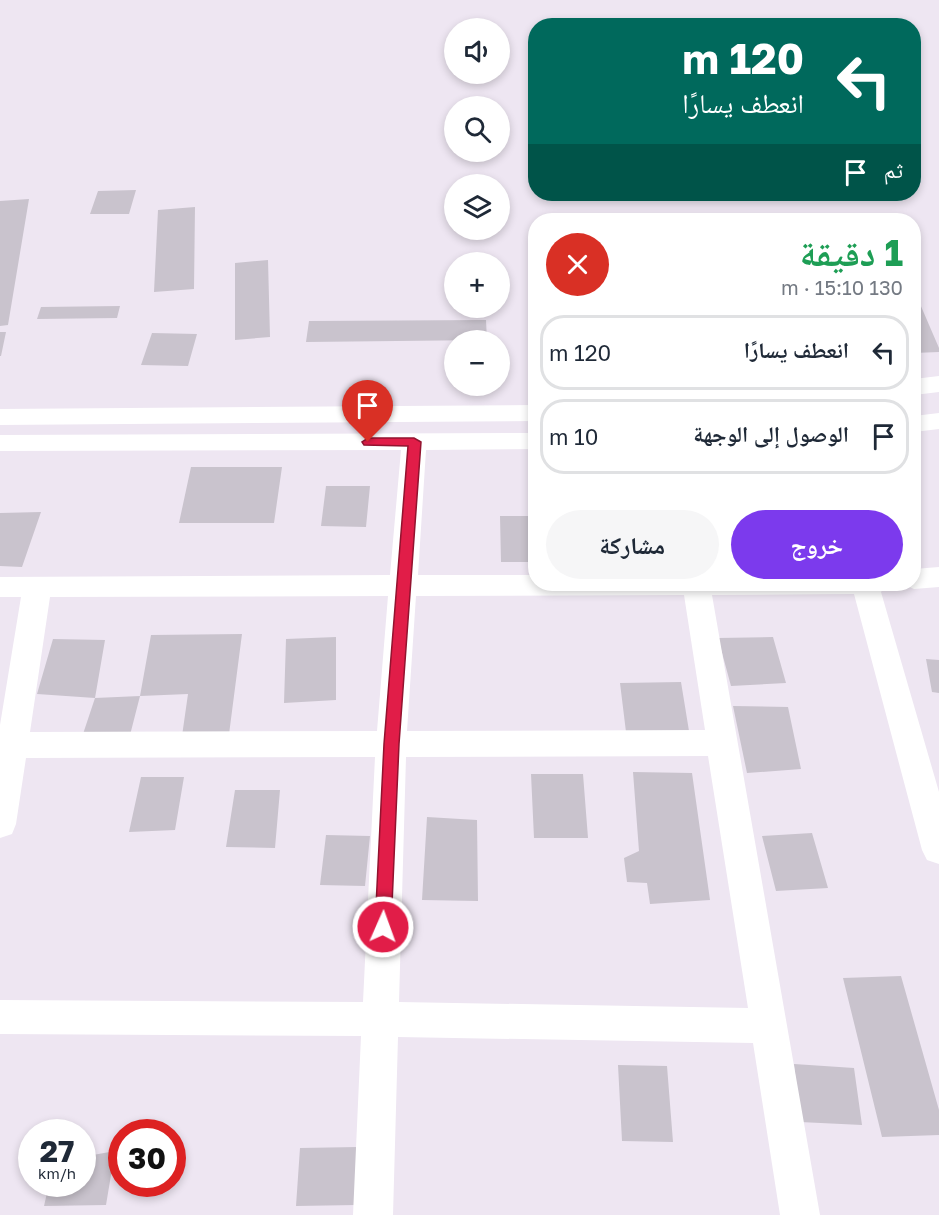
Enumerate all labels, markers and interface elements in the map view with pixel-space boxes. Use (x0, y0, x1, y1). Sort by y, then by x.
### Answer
map controls (444, 18, 510, 396)
button: sound (444, 18, 510, 84)
text: 120 m (682, 33, 804, 83)
icon: left (825, 42, 903, 120)
text: انعطف يسارًا (682, 87, 804, 119)
button: search (444, 96, 510, 162)
icon: arrive (839, 156, 872, 189)
text: ثم (884, 156, 903, 183)
button: layers (444, 174, 510, 240)
text: 1 دقيقة (800, 231, 903, 274)
button: close (546, 233, 609, 296)
button: + (444, 252, 510, 318)
text: 130 m · 15:10 (781, 275, 903, 299)
button: − (444, 330, 510, 396)
text: انعطف يسارًا (744, 336, 849, 363)
icon: left (867, 336, 900, 369)
text: 120 m (549, 339, 611, 366)
pin (342, 380, 393, 442)
icon: arrive (351, 389, 384, 422)
text: الوصول إلى الوجهة (693, 420, 849, 447)
icon: arrive (867, 420, 900, 453)
text: 10 m (549, 423, 598, 450)
button: مشاركة (546, 510, 719, 579)
button: خروج (731, 510, 903, 579)
position arrow (351, 895, 415, 959)
speed limit sign: 30 (108, 1119, 186, 1197)
text: 27 (40, 1133, 74, 1169)
text: km/h (38, 1164, 76, 1182)

